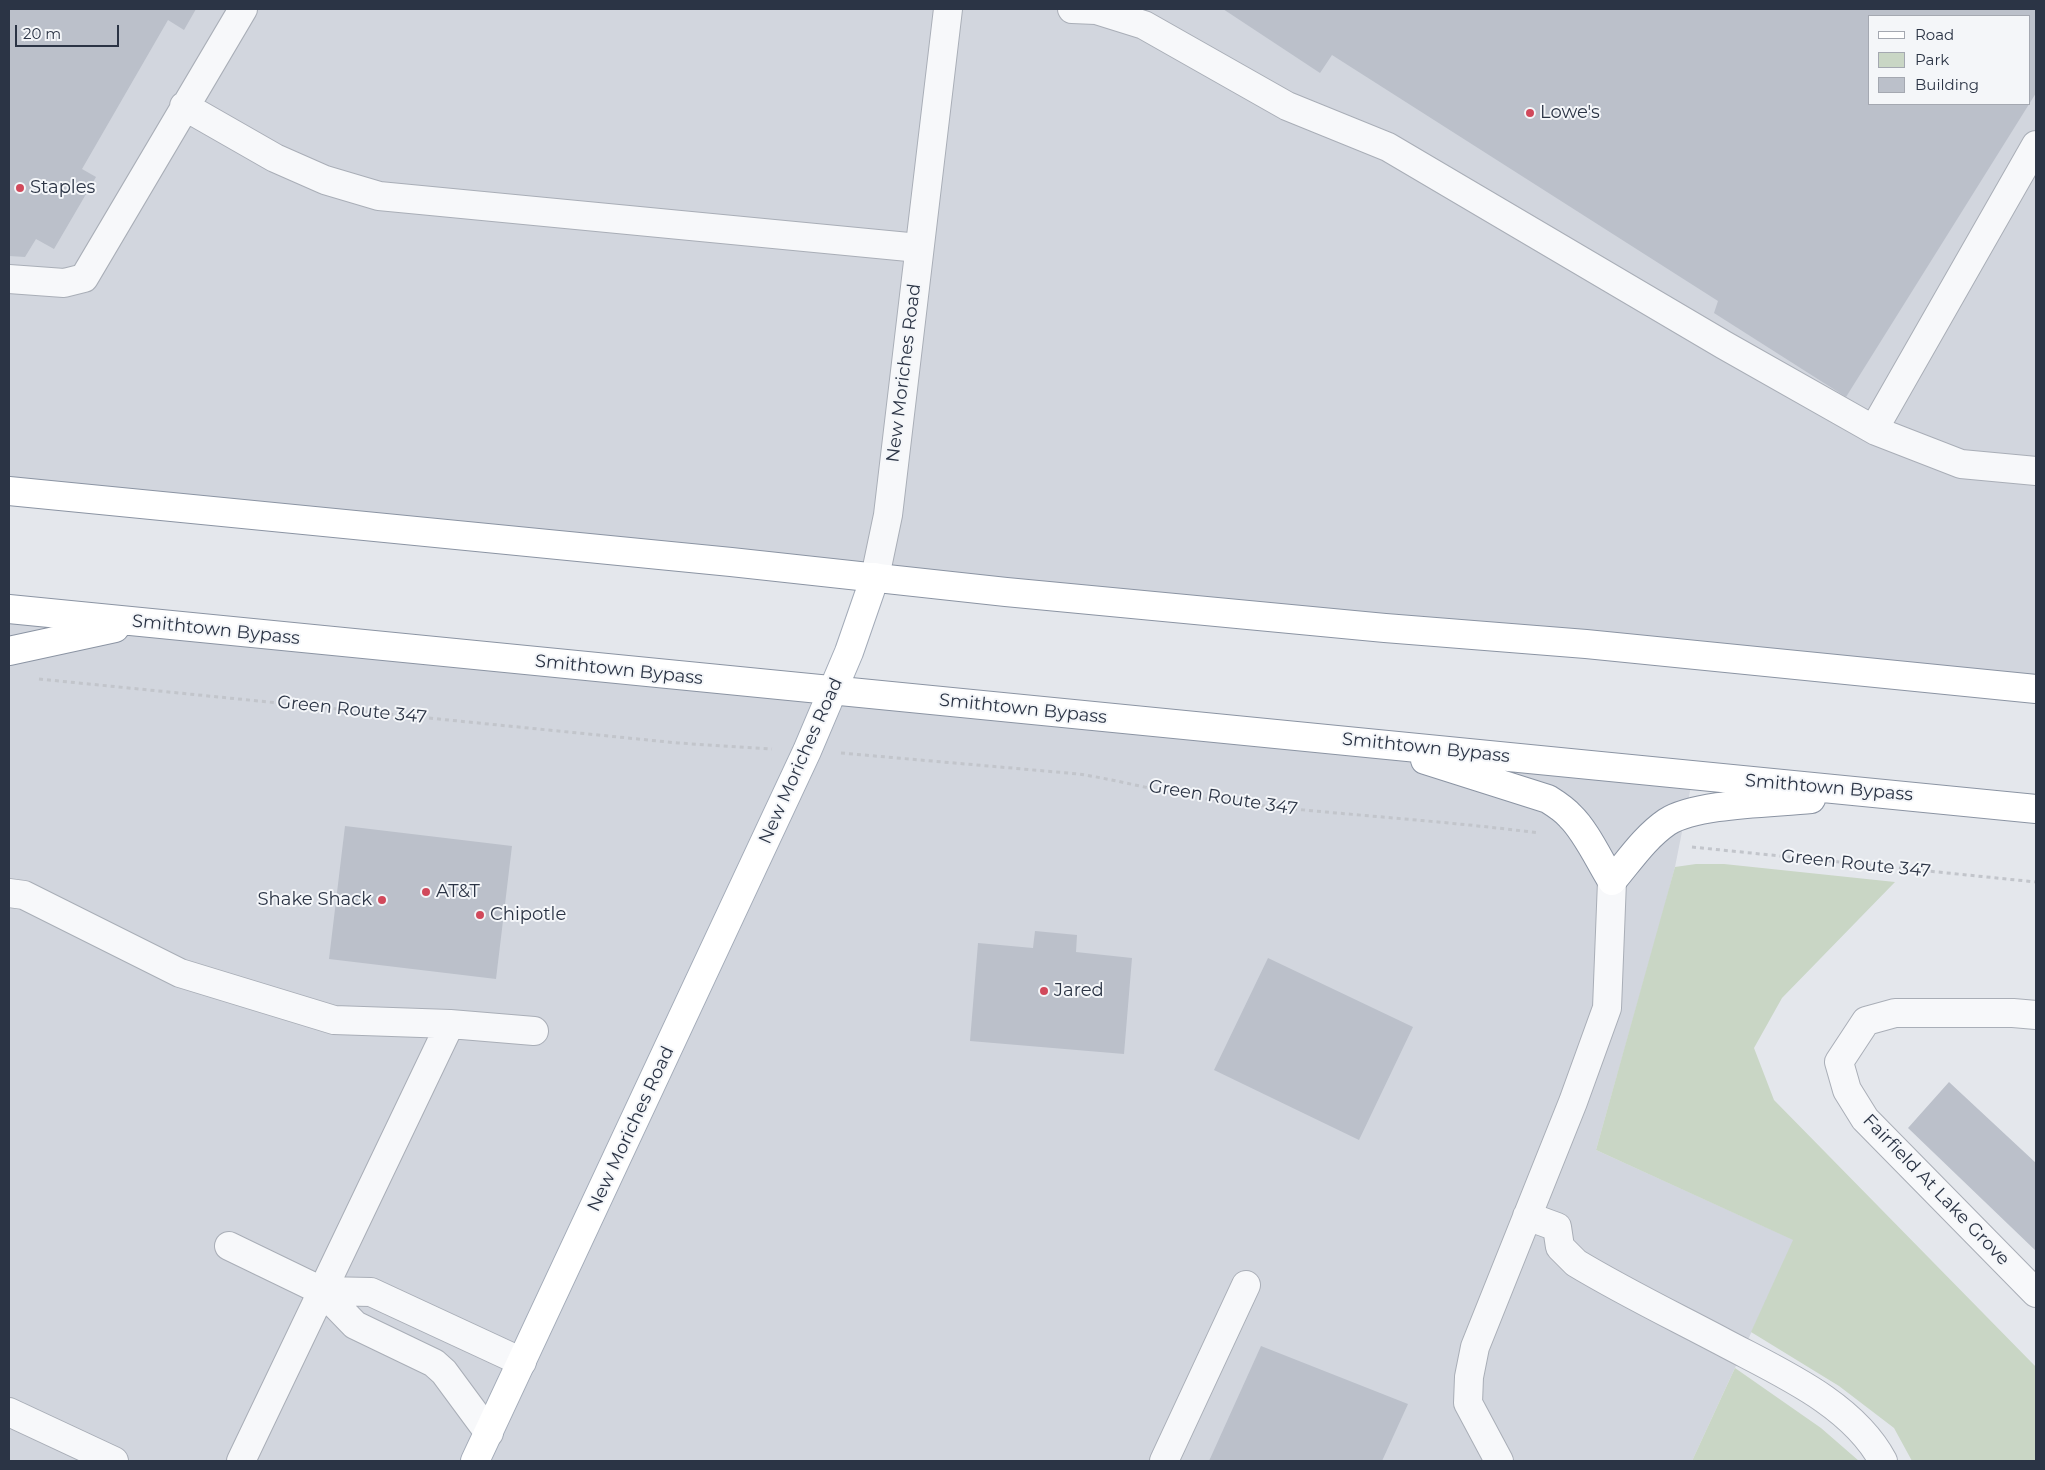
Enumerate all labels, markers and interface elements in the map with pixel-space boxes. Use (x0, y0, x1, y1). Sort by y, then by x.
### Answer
scale bar (18, 15, 121, 47)
legend (1868, 15, 2030, 105)
text: 20 m (23, 24, 61, 43)
text: Road (1915, 25, 1954, 44)
text: Park (1915, 50, 1949, 69)
text: Building (1915, 75, 1979, 94)
place label: Lowe's (1540, 102, 1600, 124)
marker: Lowe's (1524, 107, 1536, 119)
place label: Staples (30, 177, 95, 199)
marker: Staples (14, 182, 26, 194)
street label: New Moriches Road (882, 282, 926, 464)
street label: Smithtown Bypass (131, 610, 301, 650)
street label: Smithtown Bypass (534, 650, 704, 690)
street label: New Moriches Road (755, 674, 847, 848)
street label: Smithtown Bypass (938, 689, 1108, 729)
street label: Green Route 347 (276, 691, 428, 729)
street label: Smithtown Bypass (1341, 728, 1511, 768)
street label: Smithtown Bypass (1744, 770, 1914, 806)
street label: Green Route 347 (1147, 776, 1299, 820)
street label: Green Route 347 (1780, 845, 1932, 883)
place label: AT&T (436, 881, 480, 903)
marker: AT&T (420, 886, 432, 898)
place label: Shake Shack (258, 889, 372, 911)
marker: Shake Shack (376, 894, 388, 906)
place label: Chipotle (490, 904, 566, 926)
marker: Chipotle (474, 909, 486, 921)
place label: Jared (1054, 980, 1104, 1002)
marker: Jared (1038, 985, 1050, 997)
street label: New Moriches Road (583, 1043, 679, 1215)
street label: Fairfield At Lake Grove (1858, 1110, 2014, 1270)

